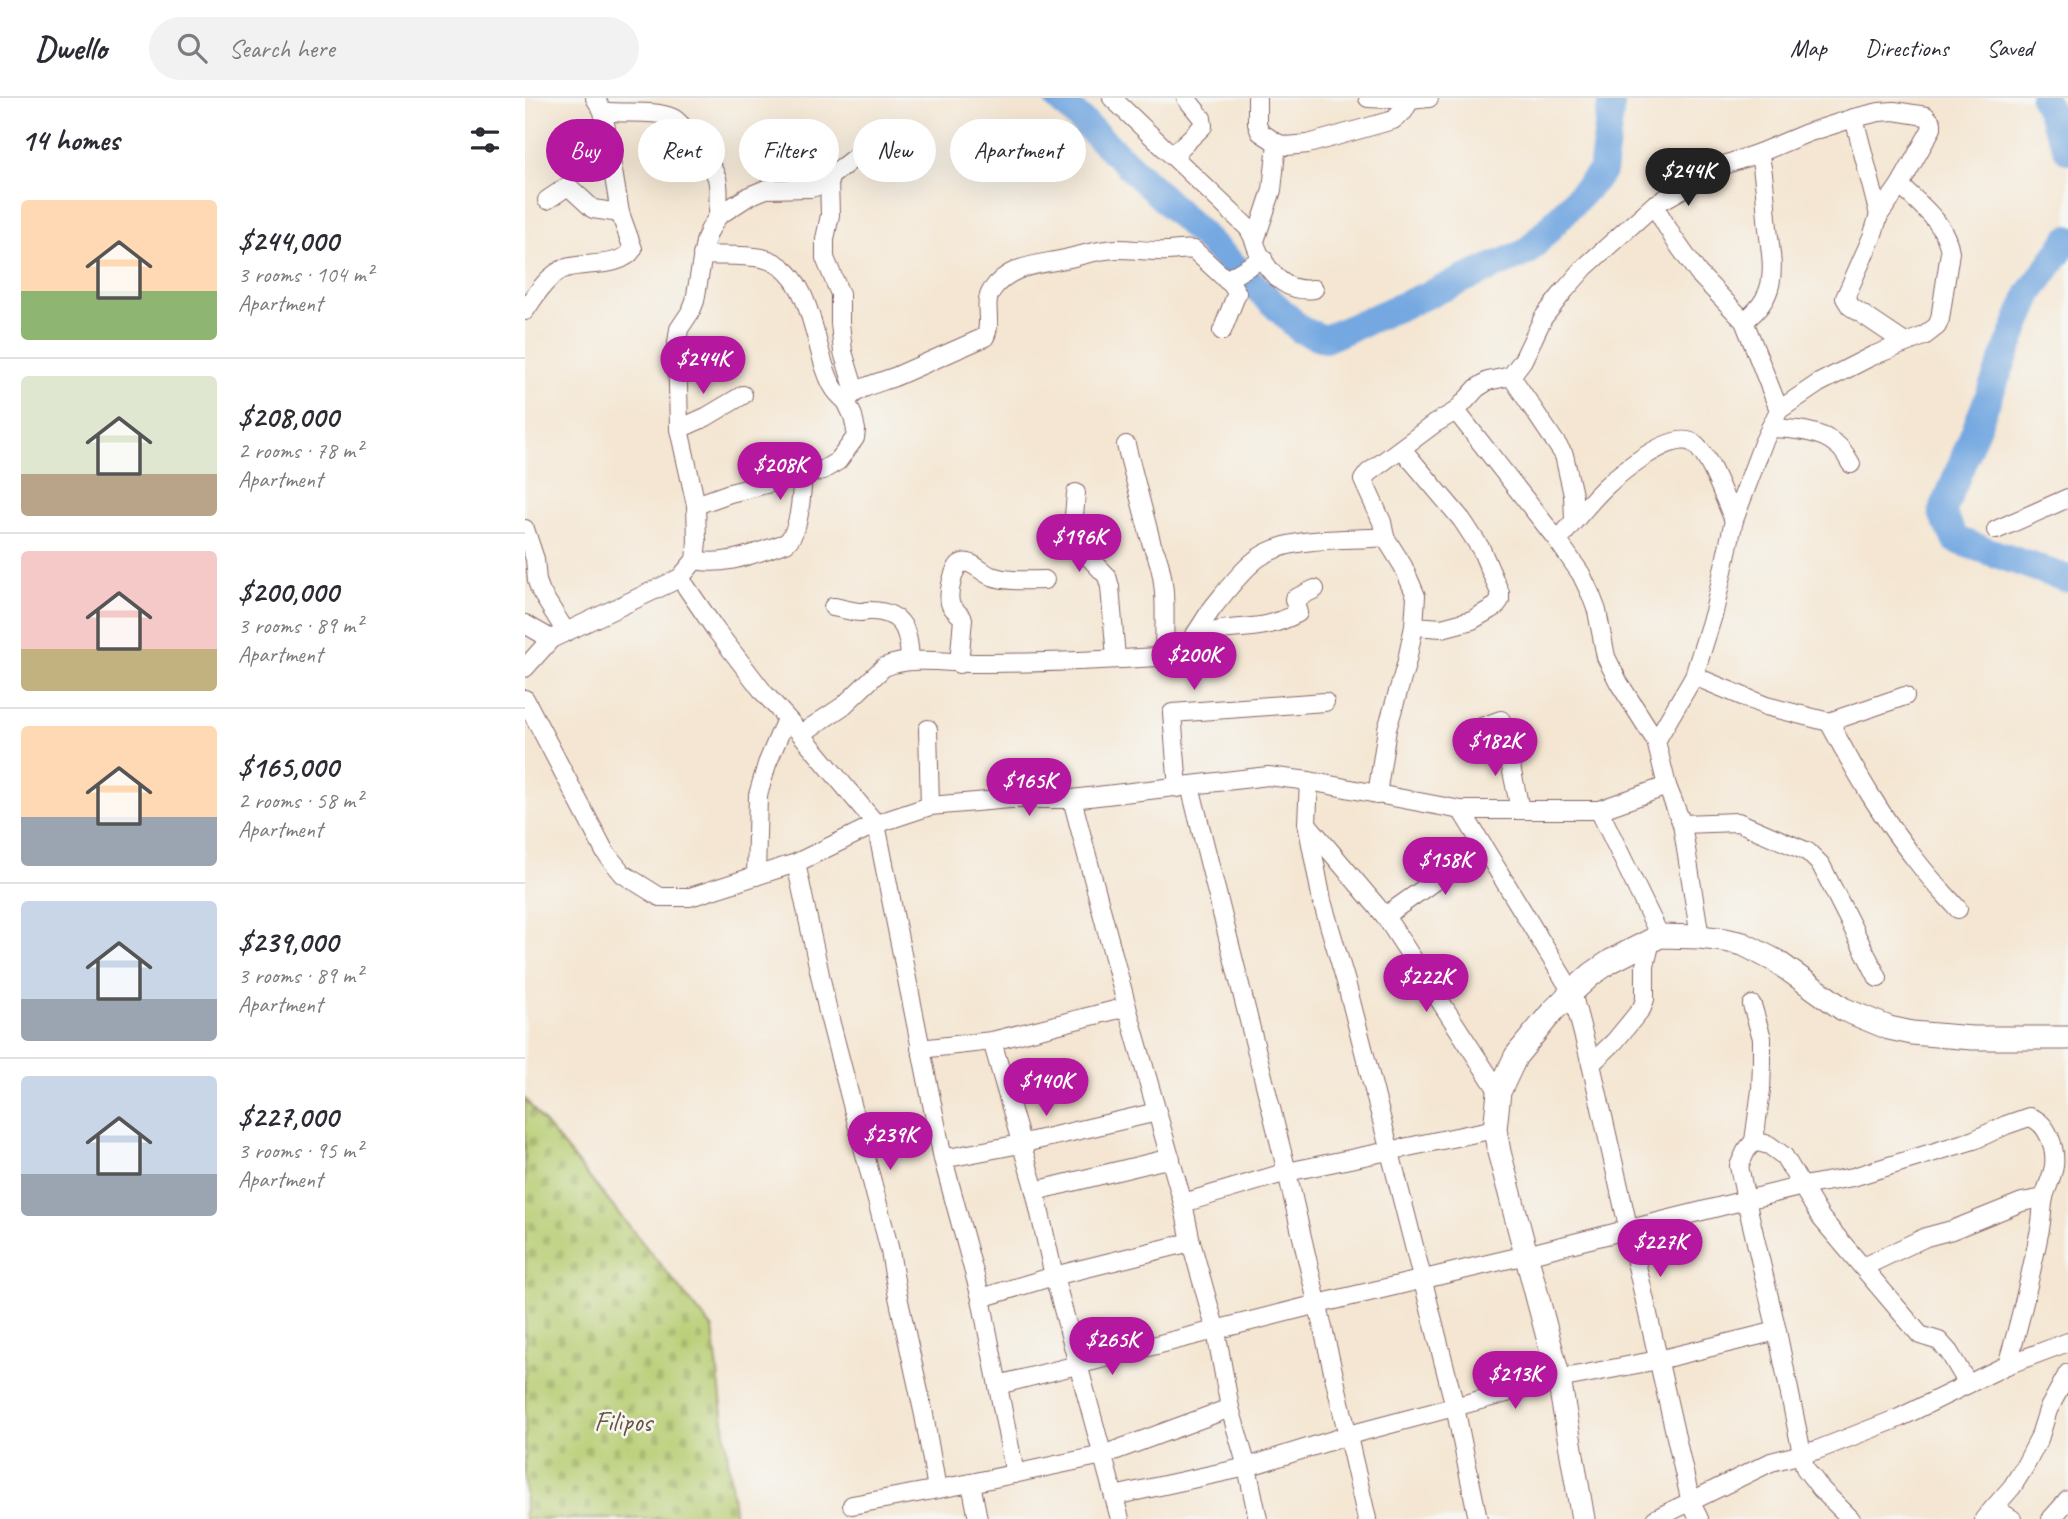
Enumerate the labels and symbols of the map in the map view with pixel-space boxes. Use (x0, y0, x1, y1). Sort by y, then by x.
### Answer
pin: $244K (1639, 148, 1737, 208)
pin: $244K (654, 336, 752, 396)
pin: $208K (731, 442, 829, 502)
pin: $196K (1030, 514, 1128, 574)
pin: $200K (1145, 632, 1243, 692)
pin: $182K (1446, 718, 1544, 778)
pin: $165K (980, 758, 1078, 818)
pin: $158K (1396, 838, 1494, 897)
pin: $222K (1377, 954, 1475, 1014)
pin: $140K (997, 1058, 1095, 1118)
pin: $239K (841, 1112, 939, 1172)
pin: $227K (1611, 1220, 1709, 1279)
pin: $265K (1063, 1318, 1161, 1377)
pin: $213K (1466, 1352, 1564, 1411)
park label: Filipos (594, 1404, 655, 1439)

